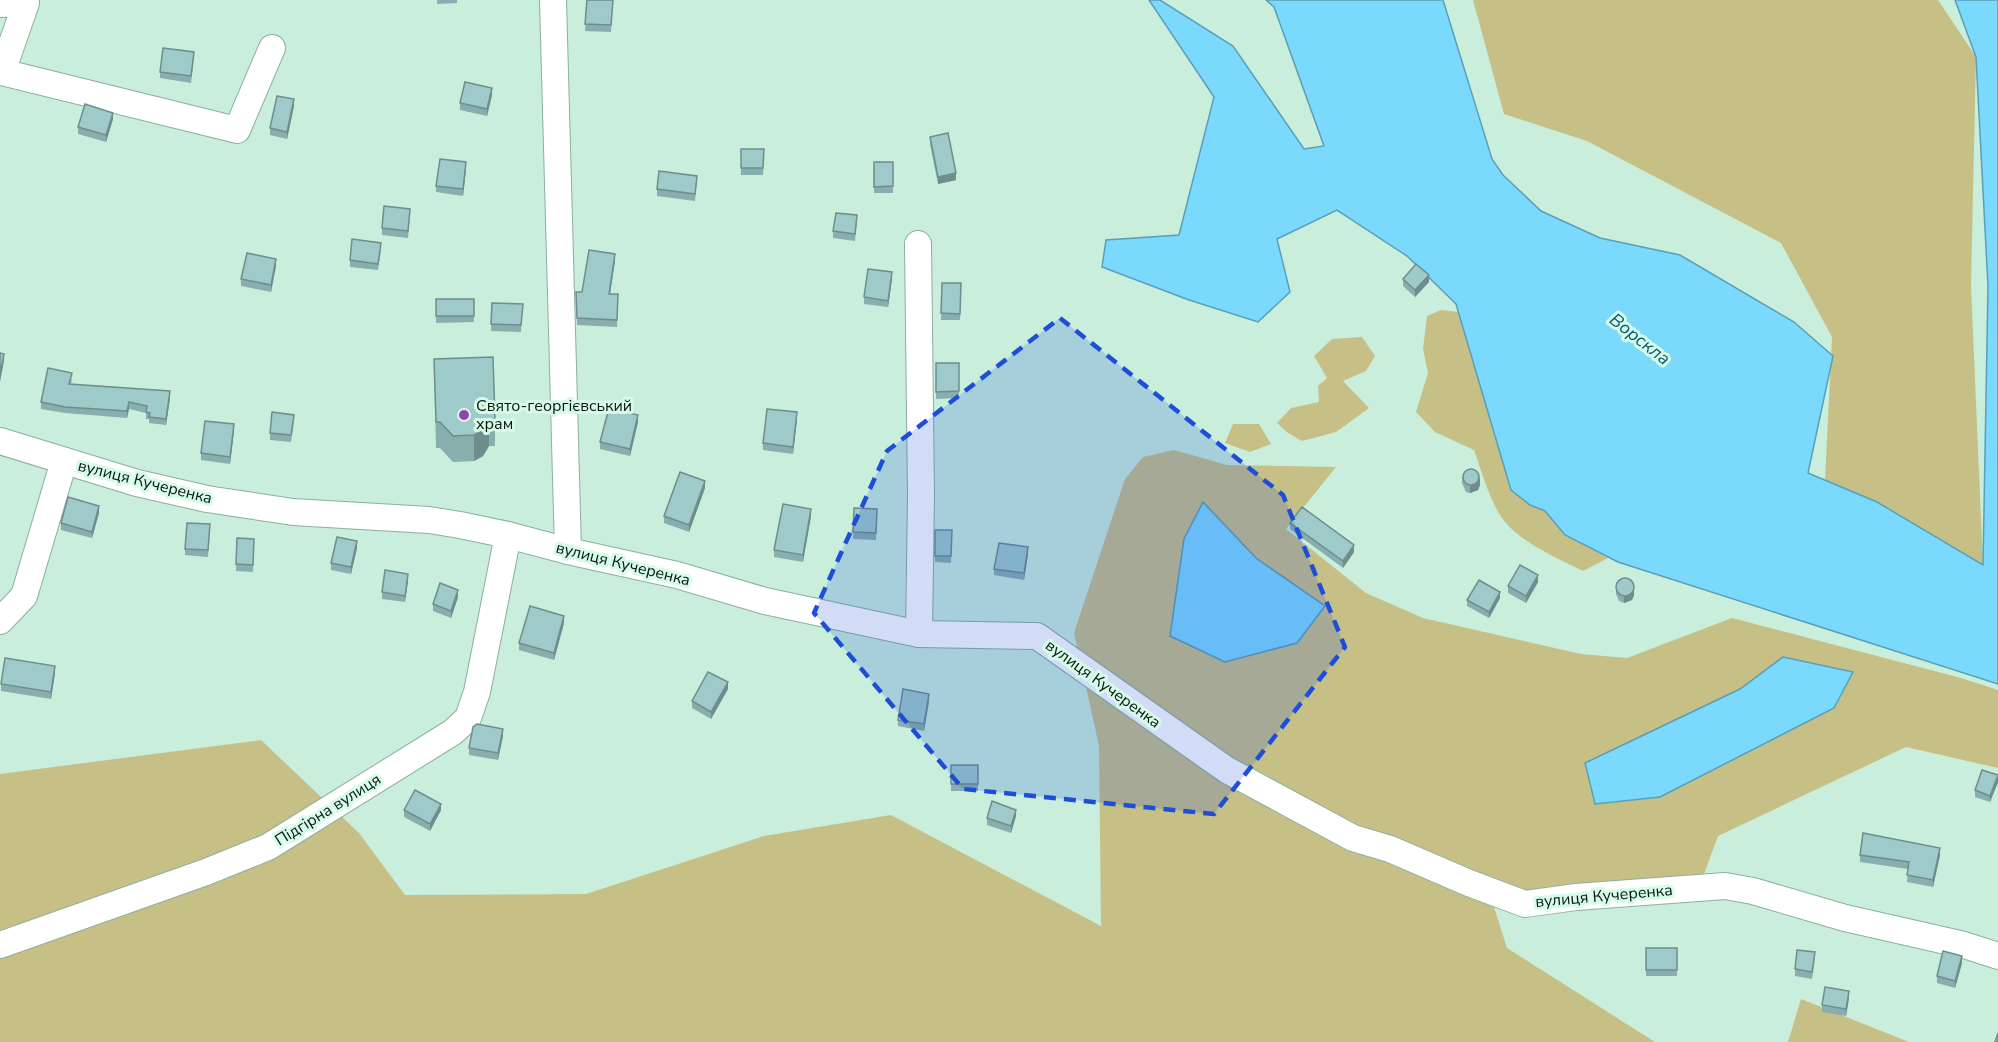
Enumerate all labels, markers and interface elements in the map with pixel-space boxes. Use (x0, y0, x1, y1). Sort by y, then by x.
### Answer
water label: Ворскла (1605, 308, 1675, 370)
place label: Свято-георгієвський храм (476, 395, 632, 435)
marker: Свято-георгієвський храм (457, 408, 471, 422)
street label: вулиця Кучеренка (75, 455, 215, 509)
street label: вулиця Кучеренка (553, 537, 693, 591)
street label: вулиця Кучеренка (1041, 635, 1165, 733)
street label: Підгірна вулиця (271, 769, 385, 851)
street label: вулиця Кучеренка (1534, 879, 1674, 913)

